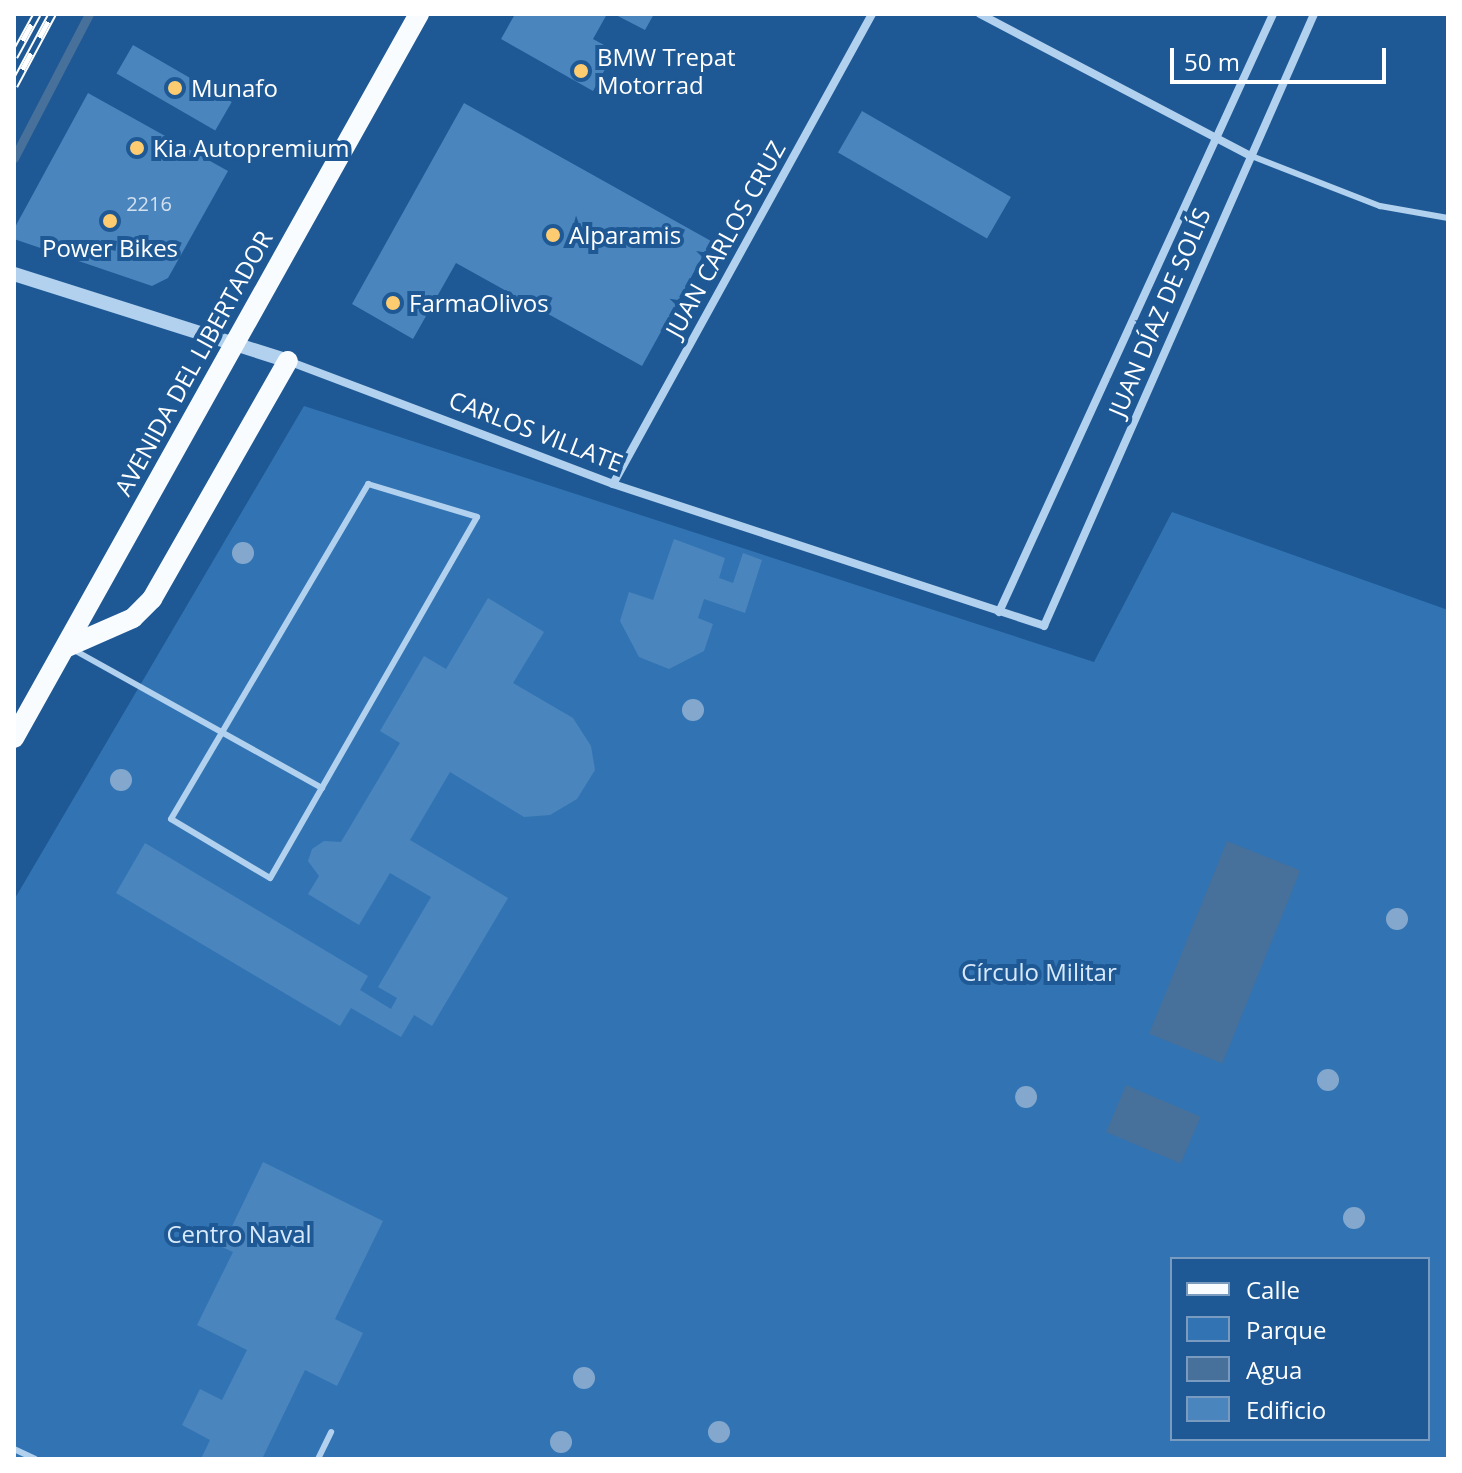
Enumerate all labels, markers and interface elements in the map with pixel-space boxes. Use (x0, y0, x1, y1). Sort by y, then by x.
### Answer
scale bar (1174, 32, 1390, 82)
place label: BMW Trepat Motorrad (597, 43, 736, 99)
text: 50 m (1184, 45, 1240, 78)
marker: BMW Trepat Motorrad (572, 62, 590, 80)
place label: Munafo (191, 74, 278, 102)
marker: Munafo (166, 79, 184, 97)
place label: Kia Autopremium (153, 134, 349, 162)
street label: JUAN CARLOS CRUZ (659, 136, 791, 342)
marker: Kia Autopremium (128, 139, 146, 157)
house number: 2216 (126, 191, 172, 215)
street label: JUAN DÍAZ DE SOLÍS (1102, 203, 1216, 421)
marker: Power Bikes (101, 212, 119, 230)
place label: Alparamis (569, 221, 681, 249)
street label: AVENIDA DEL LIBERTADOR (108, 226, 278, 500)
marker: Alparamis (544, 226, 562, 244)
place label: Power Bikes (42, 234, 178, 262)
place label: FarmaOlivos (409, 289, 549, 317)
marker: FarmaOlivos (384, 294, 402, 312)
street label: CARLOS VILLATE (445, 385, 627, 477)
park label: Círculo Militar (961, 958, 1117, 986)
park label: Centro Naval (166, 1220, 312, 1248)
legend (1170, 1257, 1430, 1441)
text: Calle (1246, 1273, 1300, 1306)
text: Parque (1246, 1313, 1326, 1346)
text: Agua (1246, 1353, 1302, 1386)
text: Edificio (1246, 1393, 1326, 1426)

